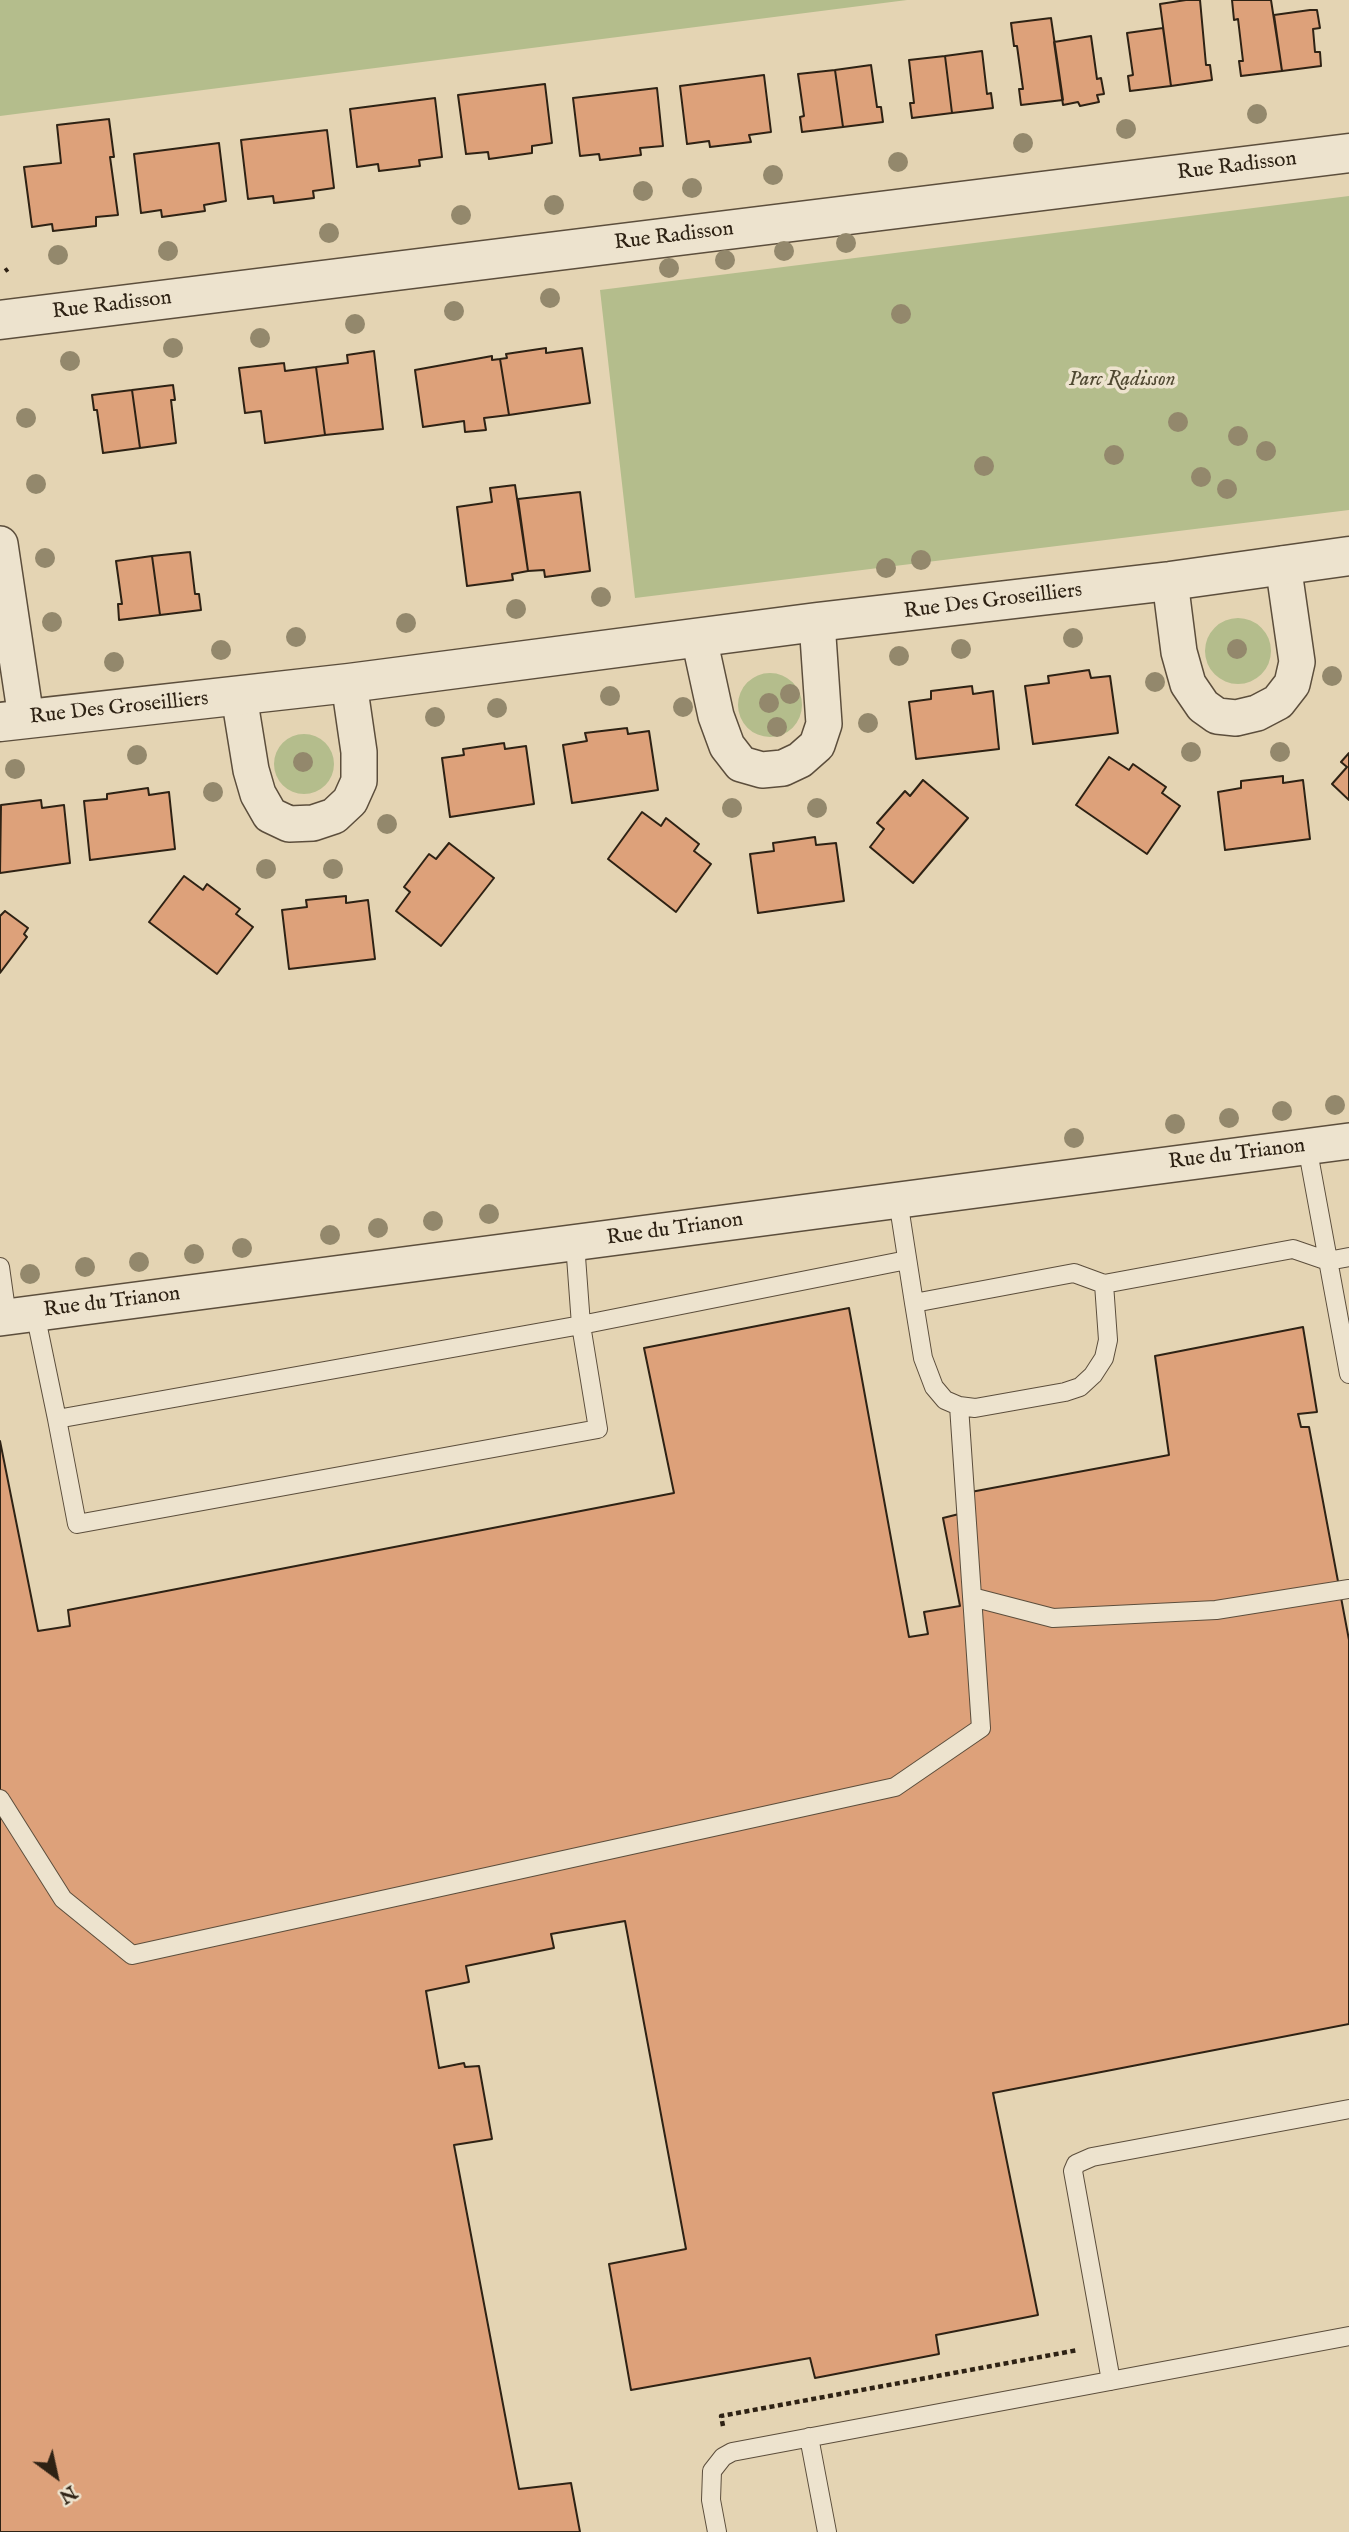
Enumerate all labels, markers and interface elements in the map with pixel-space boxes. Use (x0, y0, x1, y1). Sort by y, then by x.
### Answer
street label: Rue Radisson (1176, 147, 1298, 187)
street label: Rue Radisson (613, 217, 735, 257)
street label: Rue Radisson (51, 286, 173, 326)
park label: Parc Radisson (1068, 368, 1176, 394)
street label: Rue Des Groseilliers (902, 579, 1084, 625)
street label: Rue Des Groseilliers (28, 687, 210, 731)
street label: Rue du Trianon (1167, 1134, 1307, 1176)
street label: Rue du Trianon (605, 1208, 745, 1252)
street label: Rue du Trianon (42, 1282, 182, 1324)
north arrow (21, 2441, 91, 2511)
text: N (54, 2479, 81, 2508)

